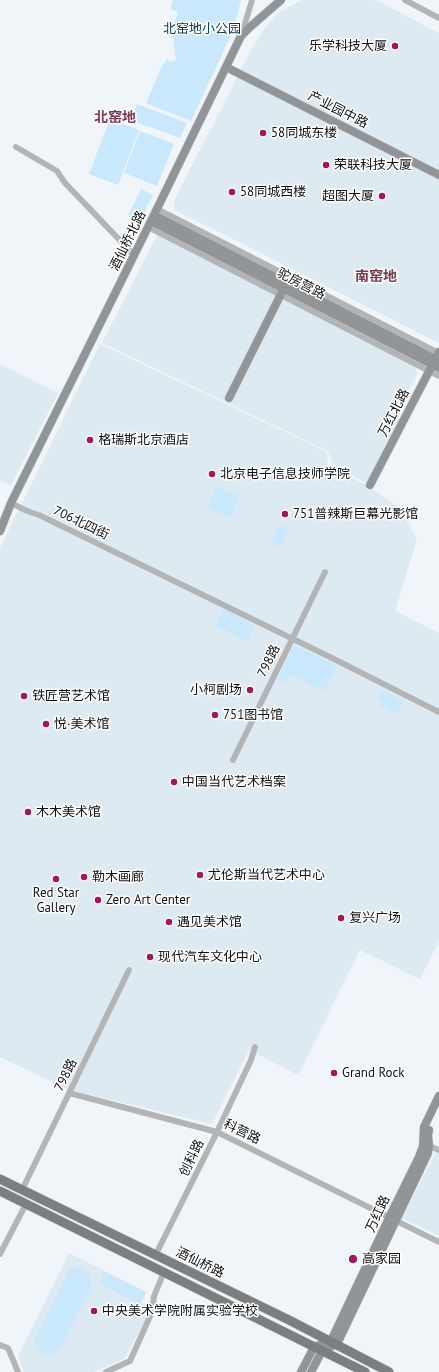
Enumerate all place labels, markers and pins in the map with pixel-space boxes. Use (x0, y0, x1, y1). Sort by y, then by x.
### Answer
place label: 乐学科技大厦 (309, 38, 387, 54)
marker: 乐学科技大厦 (390, 41, 400, 51)
place label: 58同城东楼 (271, 125, 337, 141)
marker: 58同城东楼 (258, 128, 268, 138)
place label: 荣联科技大厦 (334, 157, 412, 173)
marker: 荣联科技大厦 (321, 160, 331, 170)
place label: 58同城西楼 (240, 184, 306, 200)
marker: 58同城西楼 (227, 187, 237, 197)
place label: 超图大厦 (322, 188, 374, 204)
marker: 超图大厦 (377, 191, 387, 201)
place label: 格瑞斯北京酒店 (98, 432, 189, 448)
marker: 格瑞斯北京酒店 (85, 435, 95, 445)
place label: 北京电子信息技师学院 (220, 466, 350, 482)
marker: 北京电子信息技师学院 (207, 469, 217, 479)
place label: 751普辣斯巨幕光影馆 (293, 506, 418, 522)
marker: 751普辣斯巨幕光影馆 (280, 509, 290, 519)
place label: 小柯剧场 (190, 682, 242, 698)
marker: 小柯剧场 (245, 685, 255, 695)
place label: 铁匠营艺术馆 (32, 688, 110, 704)
marker: 铁匠营艺术馆 (19, 691, 29, 701)
place label: 751图书馆 (223, 707, 283, 723)
marker: 751图书馆 (210, 710, 220, 720)
place label: 悦·美术馆 (54, 716, 109, 732)
marker: 悦·美术馆 (41, 719, 51, 729)
place label: 中国当代艺术档案 (182, 774, 286, 790)
marker: 中国当代艺术档案 (169, 777, 179, 787)
place label: 木木美术馆 (36, 804, 101, 820)
marker: 木木美术馆 (23, 807, 33, 817)
place label: 尤伦斯当代艺术中心 (208, 867, 325, 883)
place label: 勒木画廊 (92, 869, 144, 885)
marker: 尤伦斯当代艺术中心 (195, 870, 205, 880)
marker: 勒木画廊 (79, 872, 89, 882)
marker: Red Star Gallery (51, 874, 61, 884)
place label: Red Star Gallery (33, 885, 79, 916)
place label: Zero Art Center (106, 892, 190, 908)
marker: Zero Art Center (93, 895, 103, 905)
place label: 复兴广场 (349, 910, 401, 926)
marker: 复兴广场 (336, 913, 346, 923)
place label: 遇见美术馆 (177, 914, 242, 930)
marker: 遇见美术馆 (164, 917, 174, 927)
place label: 现代汽车文化中心 (158, 949, 262, 965)
marker: 现代汽车文化中心 (145, 952, 155, 962)
place label: Grand Rock (342, 1065, 405, 1081)
marker: Grand Rock (329, 1068, 339, 1078)
place label: 高家园 (362, 1251, 401, 1267)
marker: 高家园 (347, 1253, 359, 1265)
place label: 中央美术学院附属实验学校 (102, 1303, 258, 1319)
marker: 中央美术学院附属实验学校 (89, 1306, 99, 1316)

